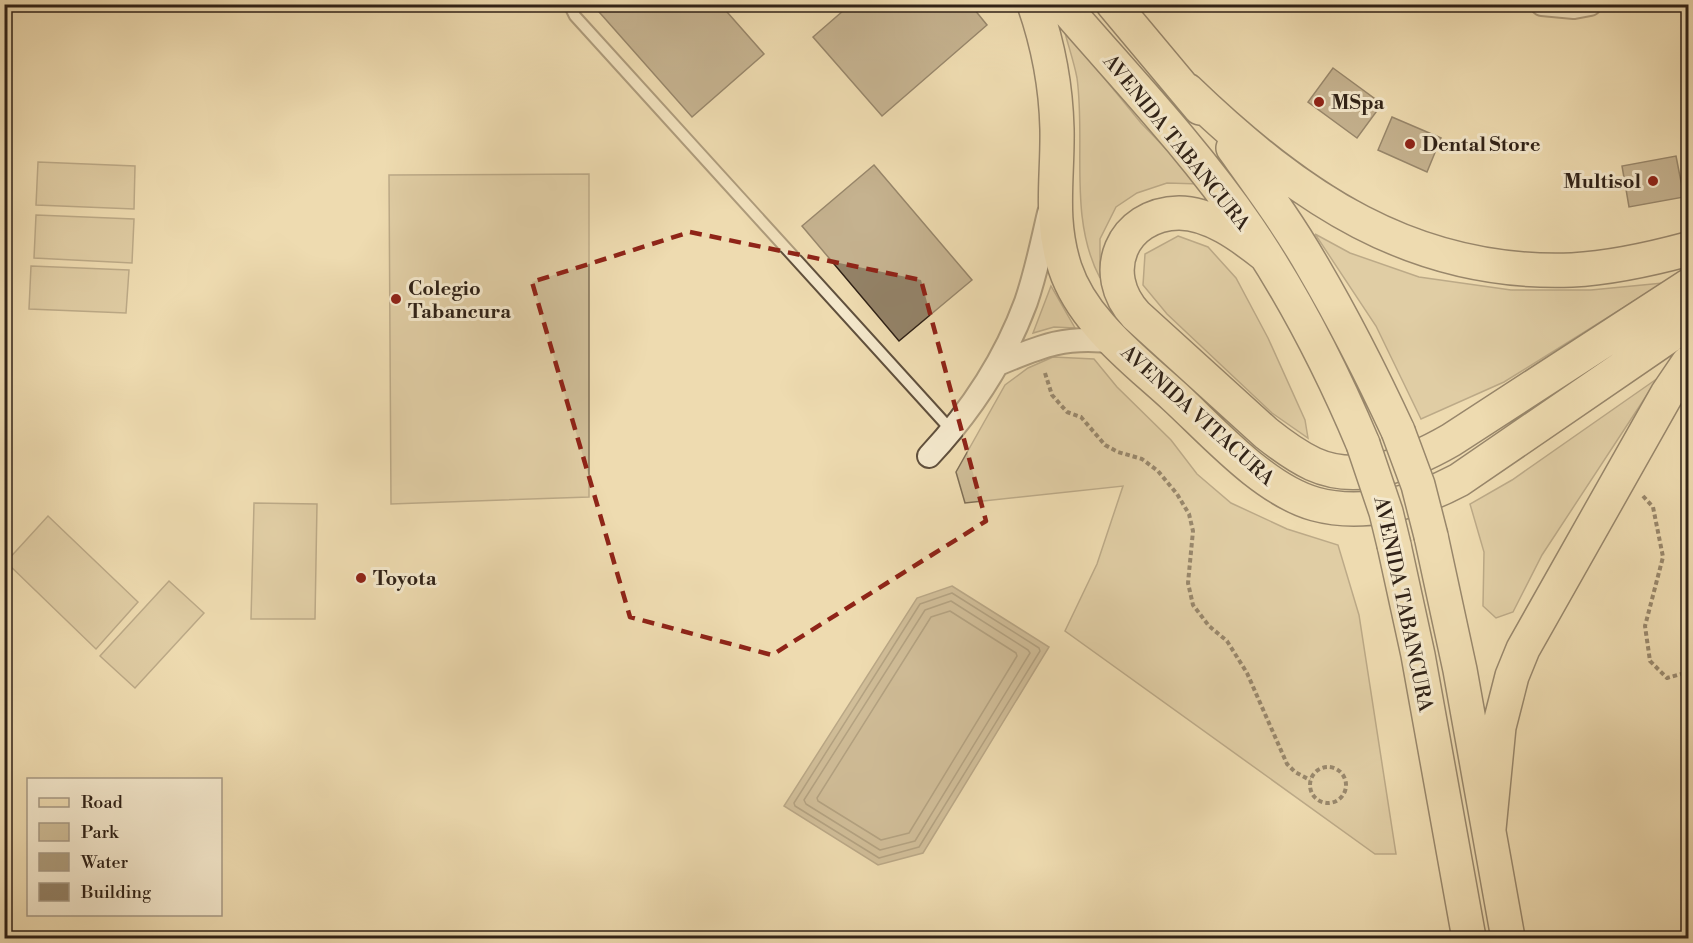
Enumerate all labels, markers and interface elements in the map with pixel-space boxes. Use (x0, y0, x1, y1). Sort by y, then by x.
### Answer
street label: AVENIDA TABANCURA (1097, 49, 1255, 237)
place label: MSpa (1331, 91, 1385, 116)
marker: MSpa (1312, 95, 1326, 109)
place label: Dental Store (1422, 133, 1541, 158)
marker: Dental Store (1403, 137, 1417, 151)
place label: Multisol (1563, 170, 1641, 195)
marker: Multisol (1646, 174, 1660, 188)
place label: Colegio Tabancura (408, 277, 511, 325)
marker: Colegio Tabancura (389, 292, 403, 306)
street label: AVENIDA VITACURA (1114, 340, 1280, 493)
street label: AVENIDA TABANCURA (1367, 494, 1438, 715)
place label: Toyota (373, 567, 437, 592)
marker: Toyota (354, 571, 368, 585)
legend (27, 778, 222, 916)
text: Road (81, 791, 124, 814)
text: Park (81, 821, 120, 844)
text: Water (80, 851, 129, 874)
text: Building (80, 881, 152, 904)

